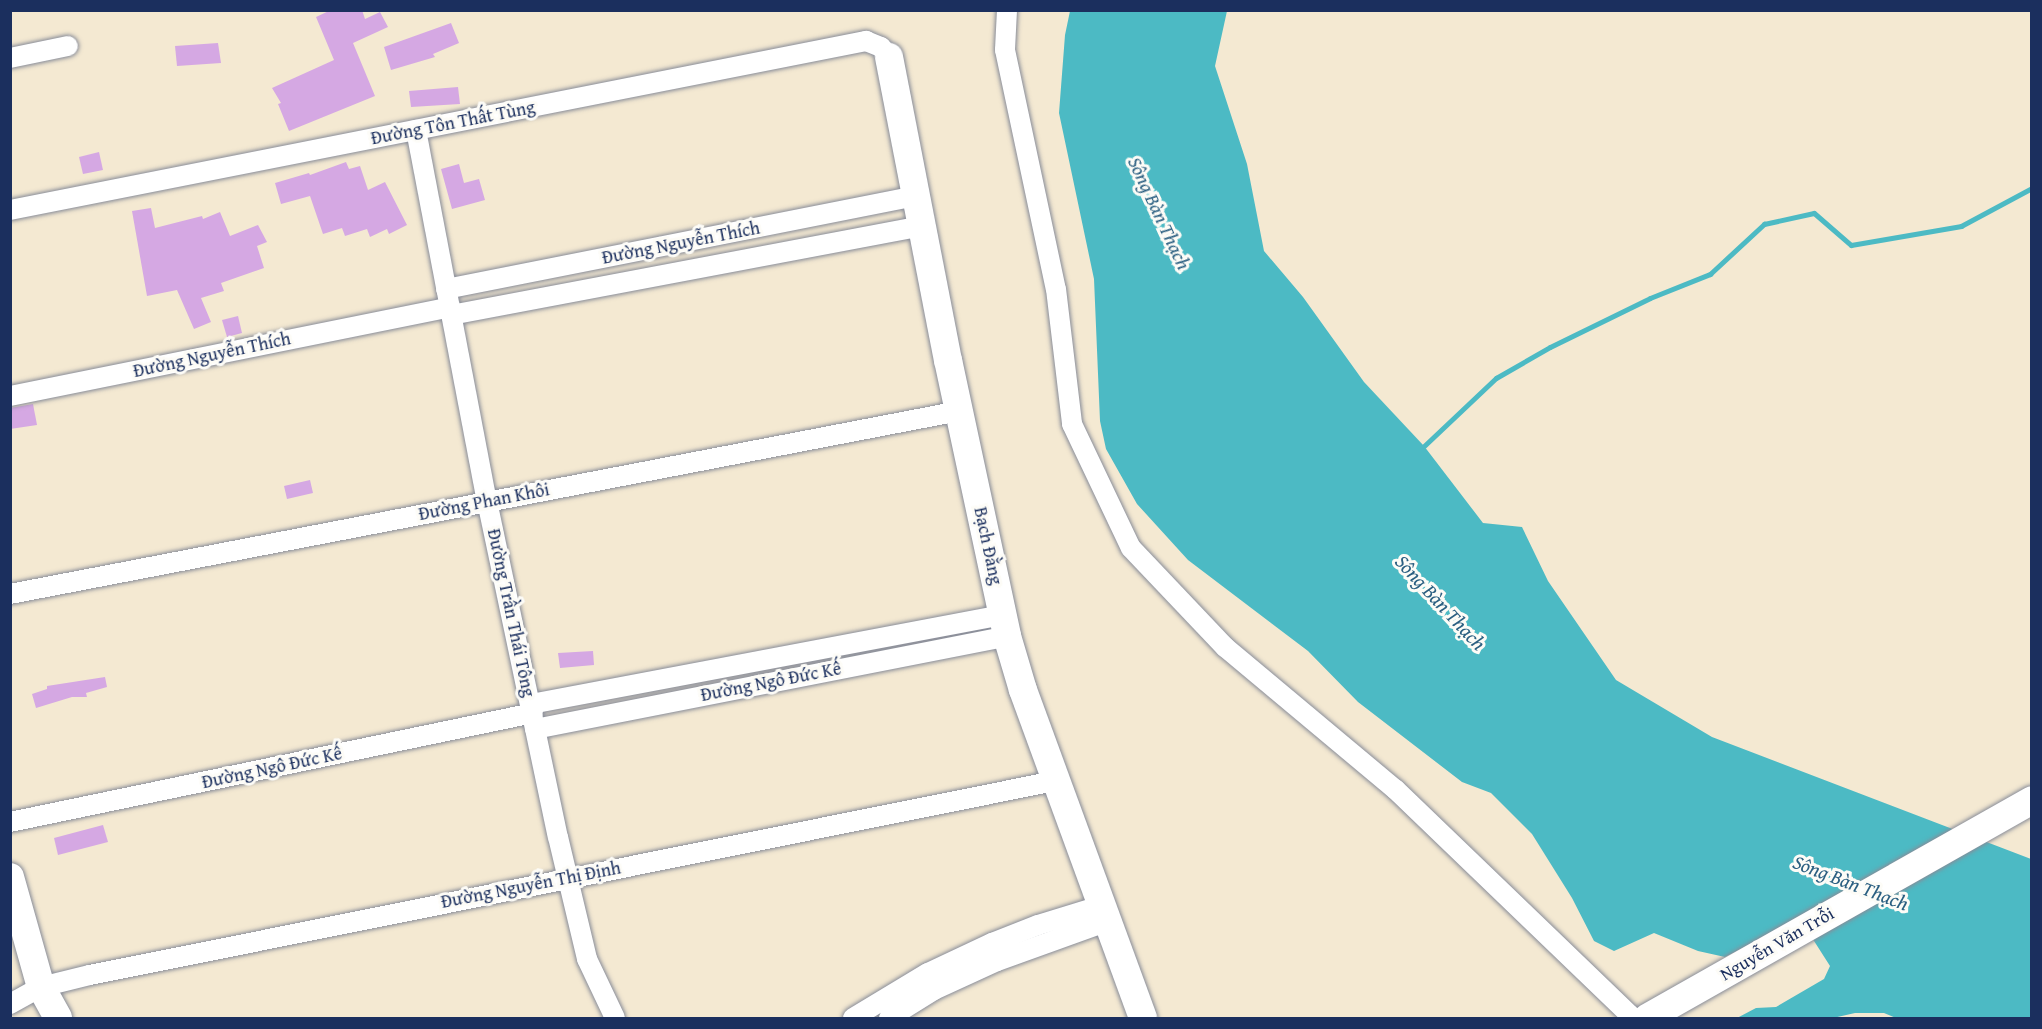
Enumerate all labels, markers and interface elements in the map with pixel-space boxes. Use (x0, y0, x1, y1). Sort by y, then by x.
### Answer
street label: Đường Tôn Thất Tùng (369, 97, 537, 149)
water label: Sông Bàn Thạch (1123, 153, 1197, 273)
street label: Đường Nguyễn Thích (600, 217, 762, 269)
street label: Đường Nguyễn Thích (131, 328, 293, 382)
street label: Đường Phan Khôi (417, 479, 551, 525)
street label: Bạch Đằng (969, 505, 1007, 587)
street label: Đường Trần Thái Tông (483, 527, 539, 699)
water label: Sông Bàn Thạch (1391, 549, 1491, 655)
street label: Đường Ngô Đức Kế (699, 658, 843, 706)
street label: Đường Ngô Đức Kế (200, 743, 344, 793)
water label: Sông Bàn Thạch (1790, 849, 1912, 915)
street label: Đường Nguyễn Thị Định (439, 857, 623, 913)
street label: Nguyễn Văn Trỗi (1716, 903, 1838, 985)

